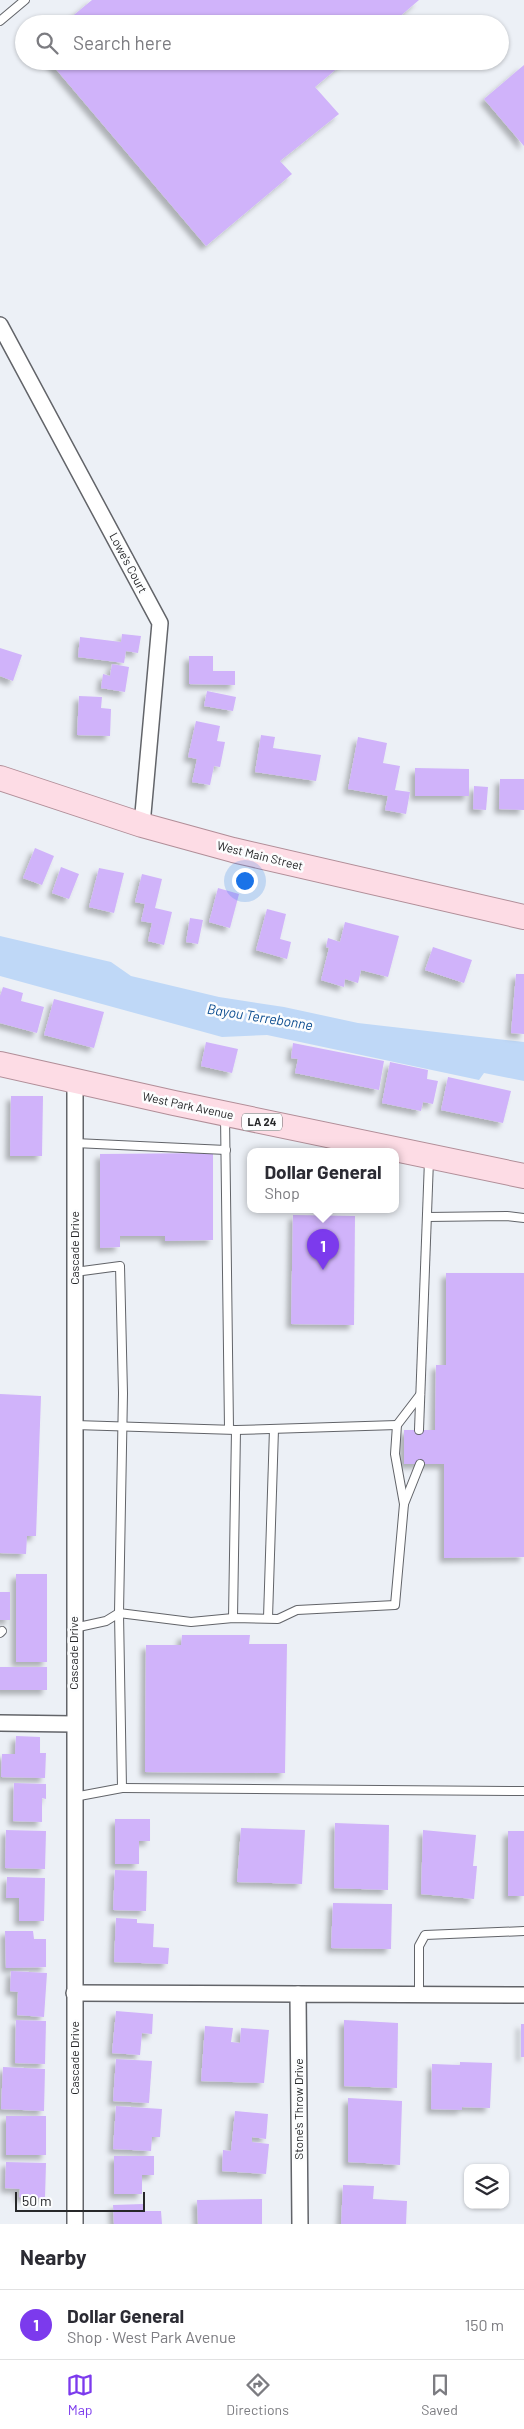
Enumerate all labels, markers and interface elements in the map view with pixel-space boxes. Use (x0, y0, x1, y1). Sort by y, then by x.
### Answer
search box (15, 15, 509, 70)
icon: search (33, 29, 61, 57)
text: Search here (73, 31, 172, 54)
street label: Lowe's Court (107, 530, 151, 595)
street label: West Main Street (216, 838, 305, 872)
your location (232, 868, 258, 894)
water label: Bayou Terrebonne (206, 1000, 314, 1033)
street label: West Park Avenue (141, 1089, 235, 1122)
road number: LA 24 (242, 1114, 282, 1130)
popup (247, 1148, 399, 1213)
text: Dollar General (264, 1160, 382, 1183)
text: Shop (264, 1183, 300, 1202)
street label: Cascade Drive (67, 1211, 81, 1285)
pin: 1 (307, 1229, 339, 1270)
street label: Cascade Drive (66, 1616, 80, 1690)
street label: Cascade Drive (67, 2021, 81, 2095)
street label: Stone's Throw Drive (291, 2058, 305, 2160)
map controls (464, 2164, 509, 2209)
button: layers (464, 2164, 509, 2209)
scale bar (15, 2189, 145, 2212)
text: 50 m (22, 2192, 51, 2209)
text: Nearby (20, 2244, 86, 2269)
text: Dollar General (67, 2304, 184, 2327)
text: 1 (33, 2315, 39, 2334)
text: 150 m (465, 2315, 504, 2334)
text: Shop · West Park Avenue (67, 2327, 236, 2346)
tab: Map (66, 2371, 94, 2418)
tab: Directions (226, 2371, 289, 2418)
tab: Saved (421, 2371, 458, 2418)

